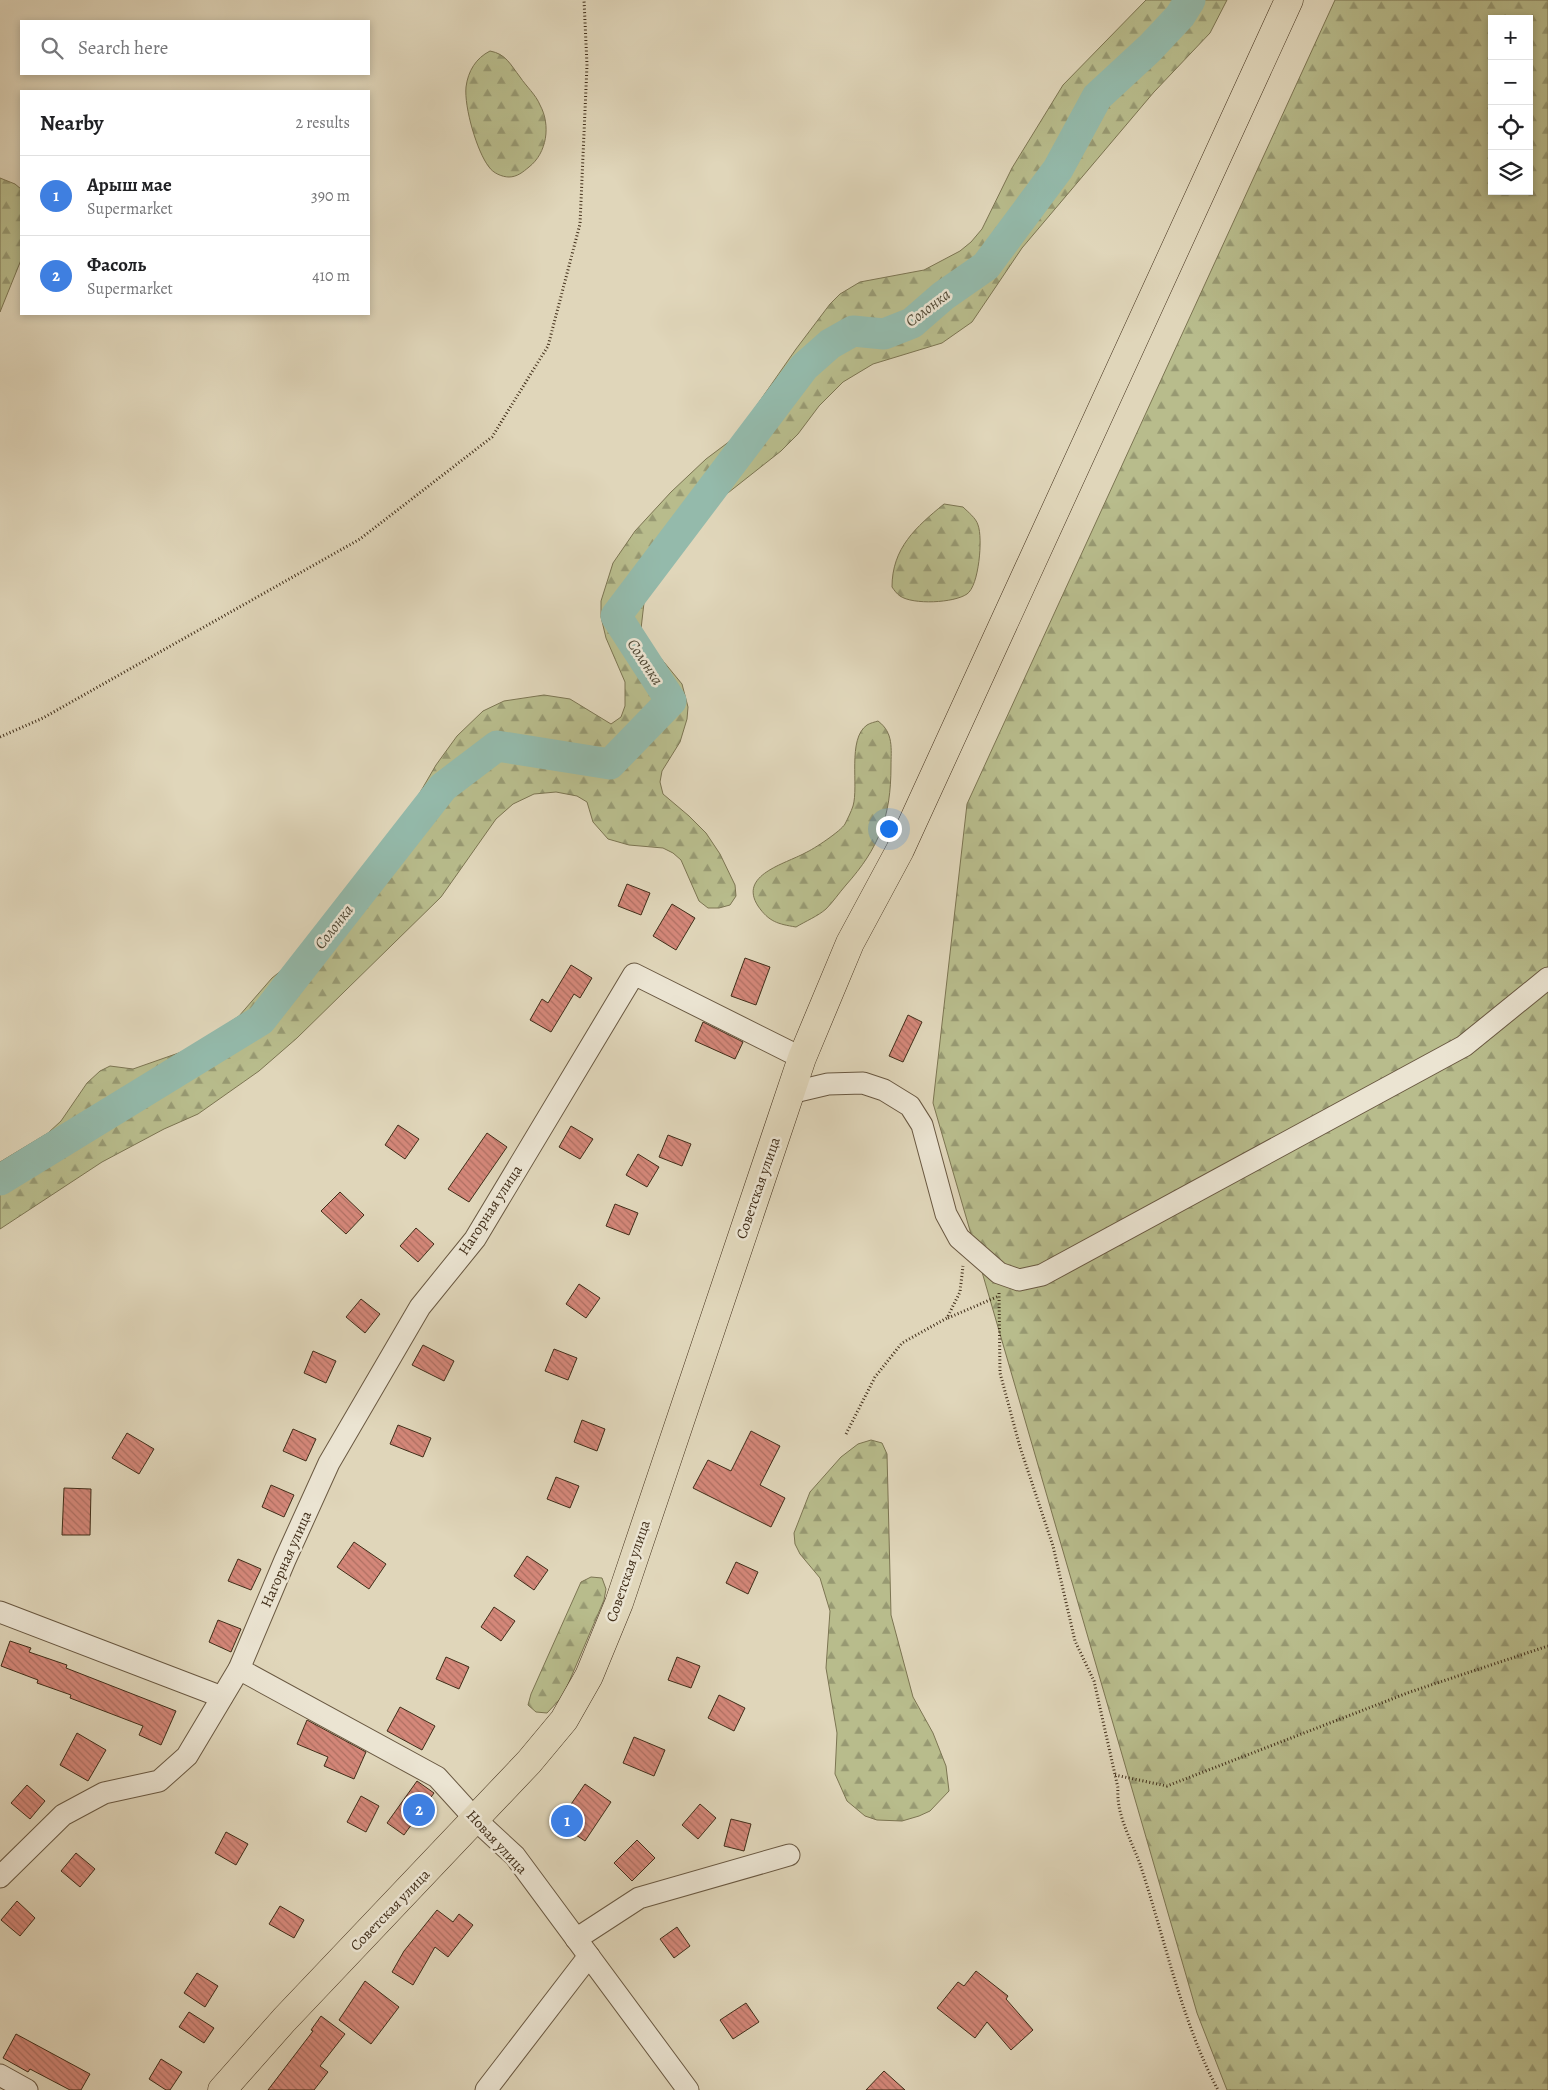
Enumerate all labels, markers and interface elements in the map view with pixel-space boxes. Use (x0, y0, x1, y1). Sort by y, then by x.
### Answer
map controls (1488, 15, 1533, 195)
button: + (1488, 15, 1533, 60)
search box (20, 20, 370, 75)
icon: search (38, 34, 66, 62)
text: Search here (78, 35, 168, 61)
button: − (1488, 60, 1533, 105)
button: locate (1488, 105, 1533, 150)
text: Nearby (40, 109, 103, 137)
text: 2 results (295, 112, 350, 134)
button: layers (1488, 150, 1533, 195)
text: Арыш мае (87, 172, 172, 198)
text: 1 (53, 185, 59, 207)
text: 390 m (311, 185, 350, 207)
text: Supermarket (87, 198, 173, 220)
text: Фасоль (87, 252, 146, 278)
text: 2 (52, 265, 60, 287)
text: 410 m (312, 265, 350, 287)
text: Supermarket (87, 278, 173, 300)
water label: Солонка (901, 284, 955, 332)
water label: Солонка (622, 634, 668, 690)
your location (876, 816, 902, 842)
water label: Солонка (309, 900, 359, 954)
street label: Советская улица (731, 1134, 785, 1242)
street label: Нагорная улица (453, 1161, 527, 1259)
street label: Нагорная улица (256, 1507, 316, 1610)
street label: Советская улица (601, 1517, 655, 1625)
pin: 2 (403, 1791, 435, 1829)
pin: 1 (551, 1802, 583, 1840)
street label: Новая улица (462, 1806, 532, 1879)
street label: Советская улица (346, 1865, 434, 1955)

